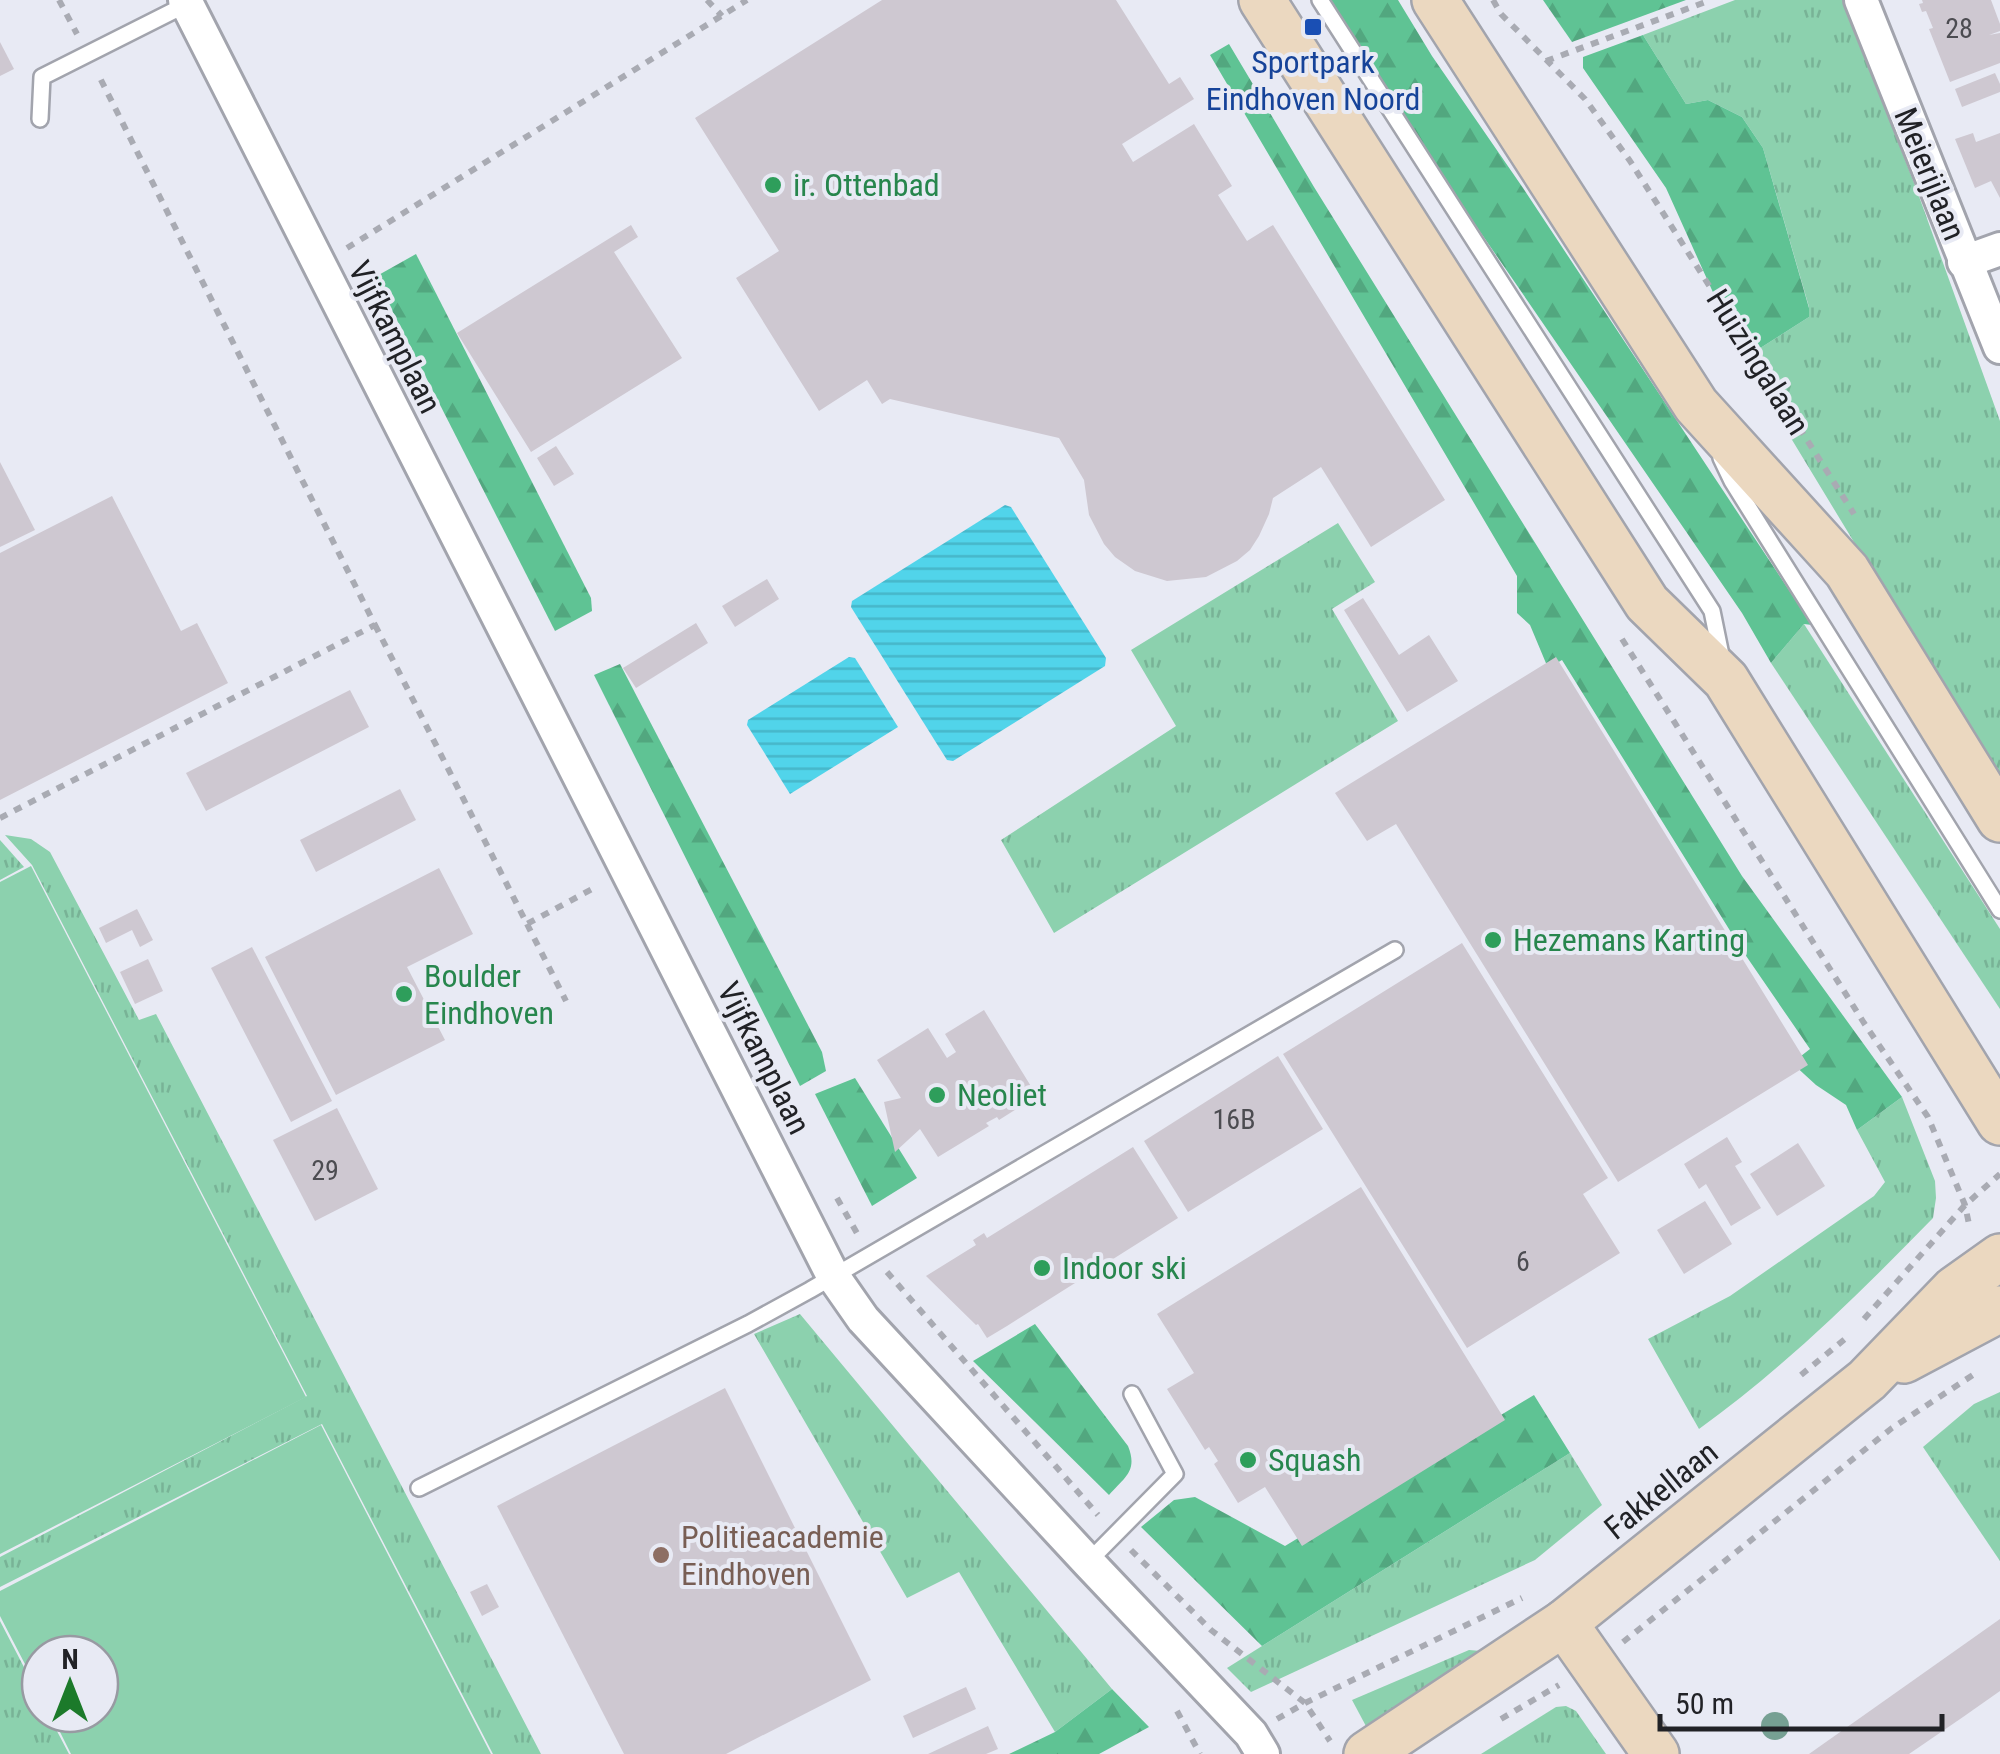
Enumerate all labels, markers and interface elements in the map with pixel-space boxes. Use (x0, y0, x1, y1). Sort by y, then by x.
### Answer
house number: 28 (1945, 12, 1973, 45)
marker: Sportpark Eindhoven Noord (1302, 16, 1324, 38)
place label: Sportpark Eindhoven Noord (1206, 43, 1420, 118)
street label: Meierijlaan (1886, 102, 1974, 246)
place label: ir. Ottenbad (793, 166, 940, 204)
marker: ir. Ottenbad (762, 174, 784, 196)
street label: Vijfkamplaan (340, 255, 450, 419)
street label: Huizingalaan (1698, 282, 1818, 442)
place label: Hezemans Karting (1513, 921, 1745, 959)
marker: Hezemans Karting (1482, 929, 1504, 951)
place label: Boulder Eindhoven (424, 957, 554, 1032)
street label: Vijfkamplaan (709, 976, 819, 1140)
marker: Boulder Eindhoven (393, 983, 415, 1005)
place label: Neoliet (957, 1076, 1047, 1114)
marker: Neoliet (926, 1084, 948, 1106)
house number: 16B (1213, 1103, 1255, 1136)
house number: 29 (311, 1154, 339, 1187)
house number: 6 (1516, 1245, 1530, 1278)
place label: Indoor ski (1062, 1249, 1187, 1287)
marker: Indoor ski (1031, 1257, 1053, 1279)
street label: Fakkellaan (1597, 1433, 1725, 1547)
place label: Squash (1268, 1441, 1361, 1479)
marker: Squash (1237, 1449, 1259, 1471)
place label: Politieacademie Eindhoven (681, 1518, 884, 1593)
marker: Politieacademie Eindhoven (650, 1544, 672, 1566)
north arrow (20, 1634, 120, 1734)
text: N (61, 1643, 79, 1676)
scale bar (1660, 1669, 1942, 1731)
text: 50 m (1675, 1686, 1734, 1721)

